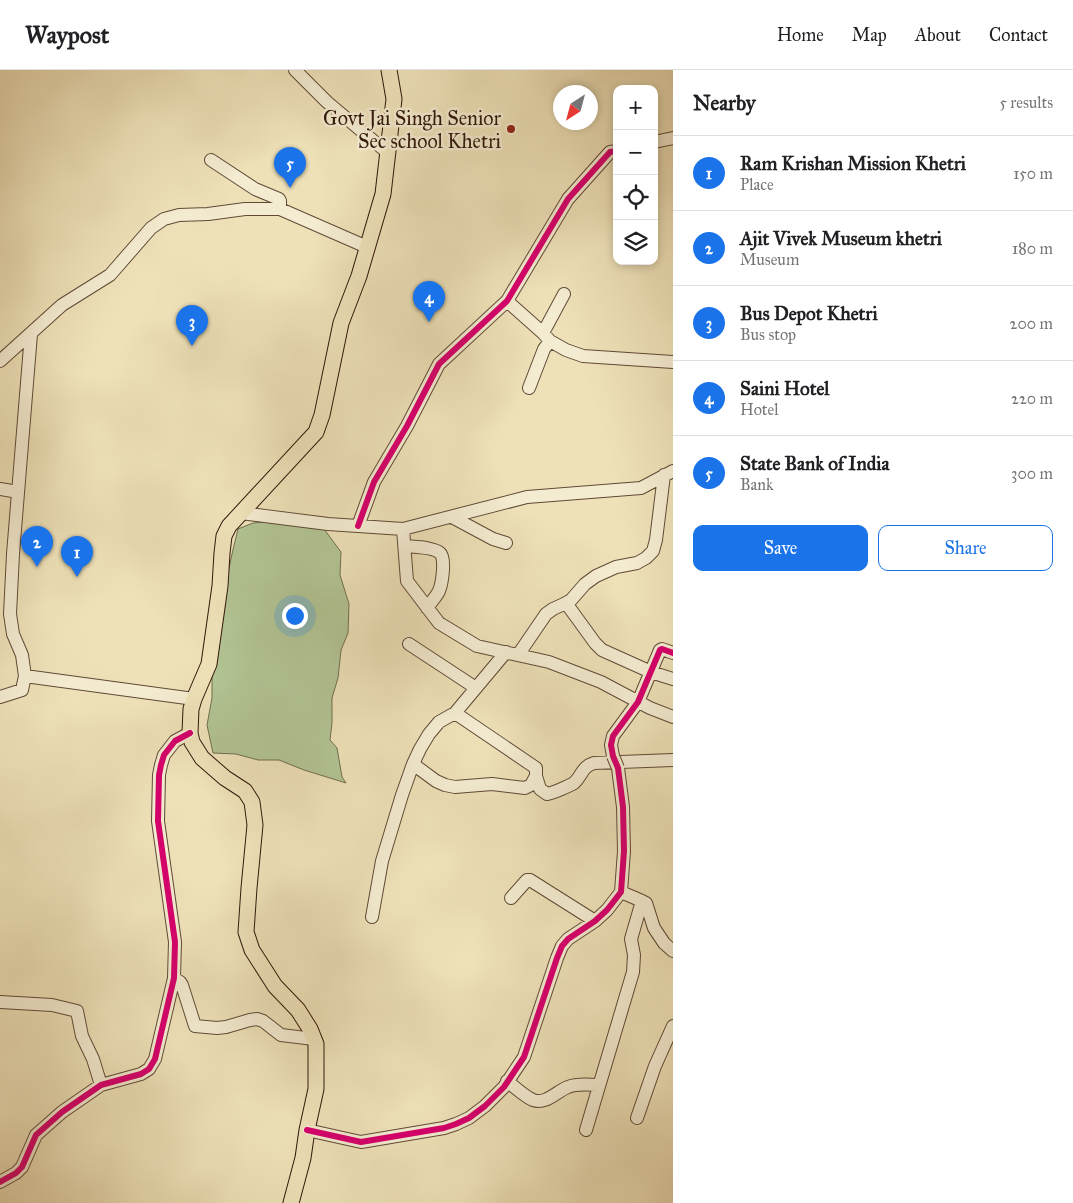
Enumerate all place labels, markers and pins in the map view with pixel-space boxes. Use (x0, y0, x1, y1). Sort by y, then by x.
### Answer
place label: Govt Jai Singh Senior Sec school Khetri (323, 106, 502, 153)
marker: Govt Jai Singh Senior Sec school Khetri (505, 123, 517, 135)
pin: 5 (274, 147, 306, 188)
pin: 4 (413, 281, 445, 322)
pin: 3 (176, 305, 208, 346)
pin: 2 (21, 526, 53, 567)
pin: 1 (61, 536, 93, 577)

